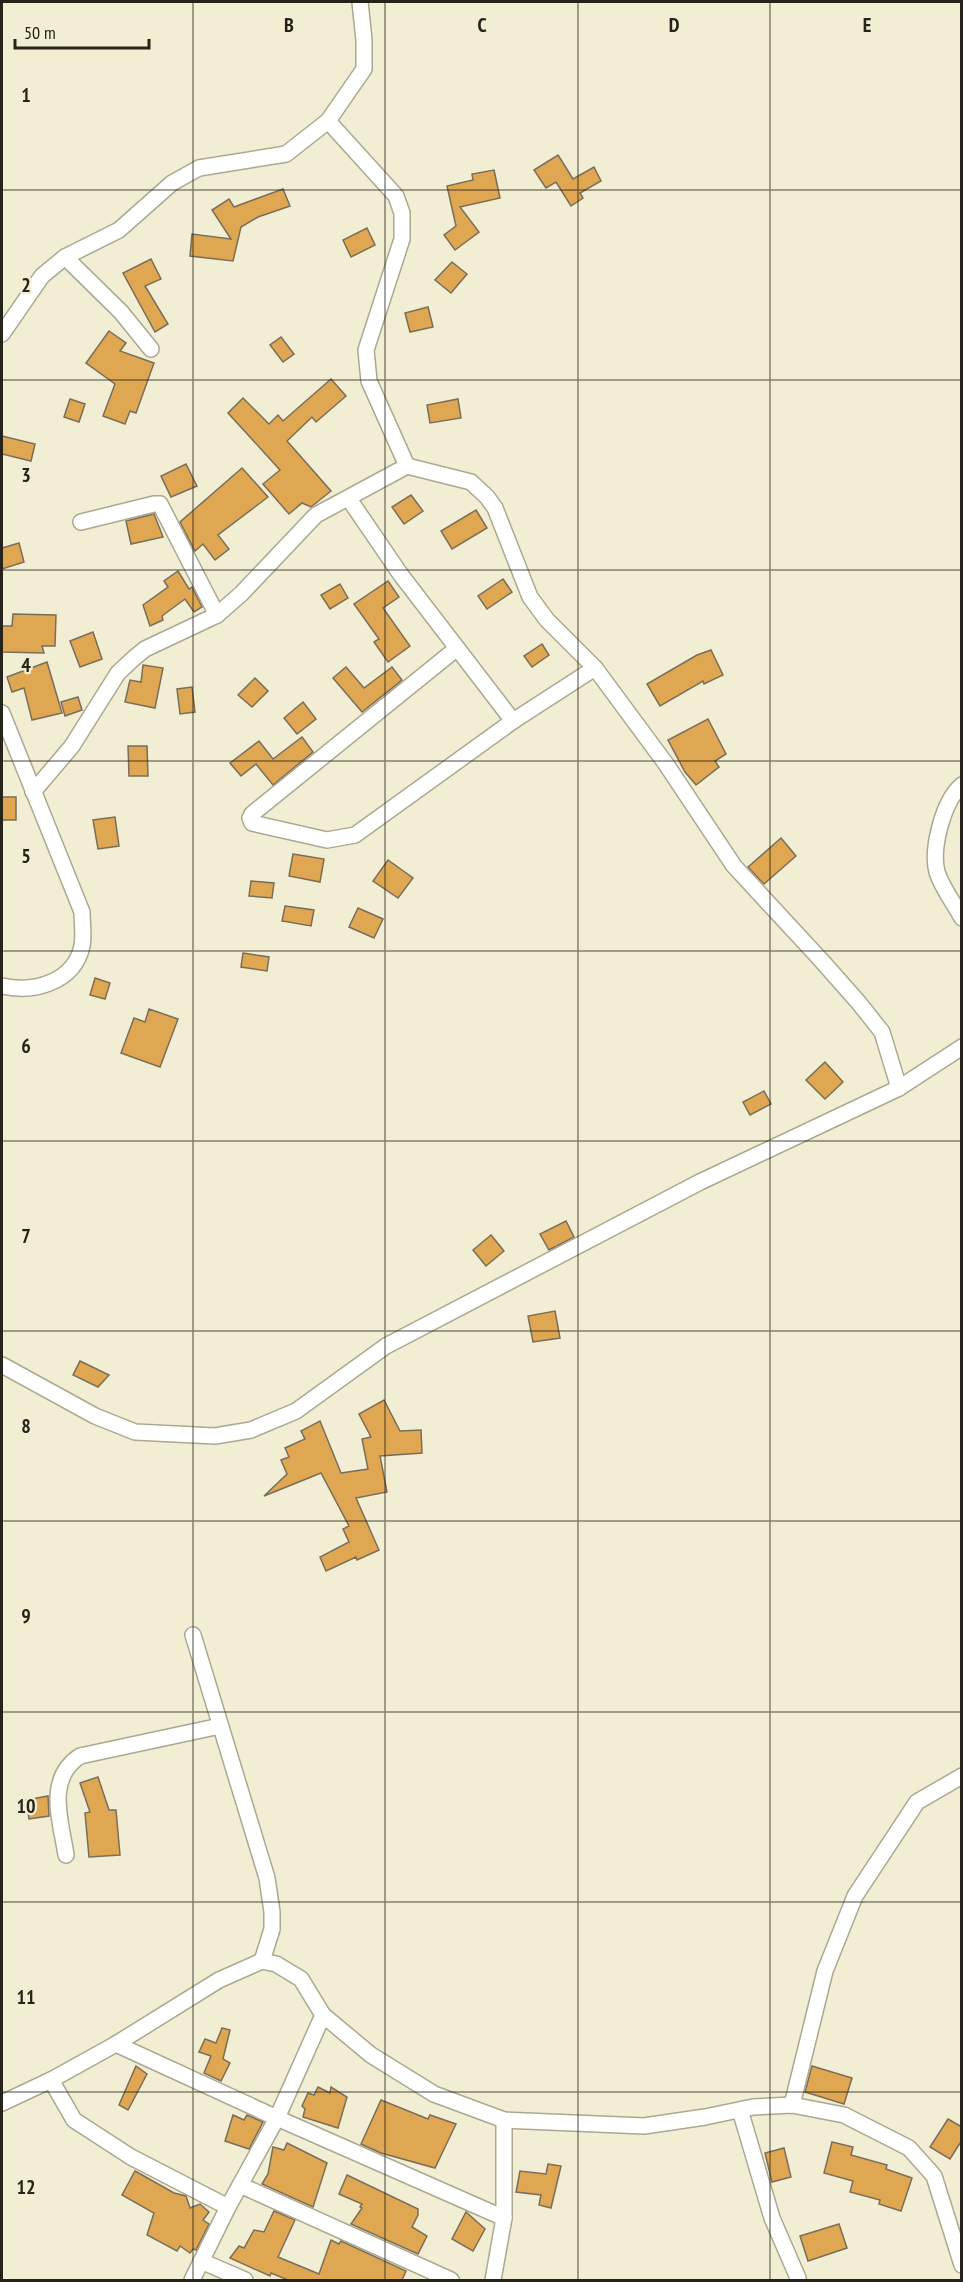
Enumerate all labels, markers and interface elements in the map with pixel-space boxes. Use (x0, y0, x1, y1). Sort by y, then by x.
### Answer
scale bar (15, 12, 148, 50)
text: B (284, 12, 294, 38)
text: C (477, 12, 487, 38)
text: D (669, 12, 680, 38)
text: E (863, 12, 871, 38)
text: 50 m (24, 21, 56, 44)
text: 1 (21, 82, 31, 108)
text: 2 (21, 272, 31, 298)
text: 3 (21, 462, 31, 488)
text: 4 (21, 652, 31, 678)
text: 5 (21, 843, 31, 869)
text: 6 (21, 1033, 31, 1059)
text: 7 (21, 1223, 31, 1249)
text: 8 (21, 1413, 31, 1439)
text: 9 (21, 1603, 31, 1629)
text: 10 (16, 1793, 36, 1819)
text: 11 (16, 1984, 36, 2010)
text: 12 (16, 2174, 36, 2200)

